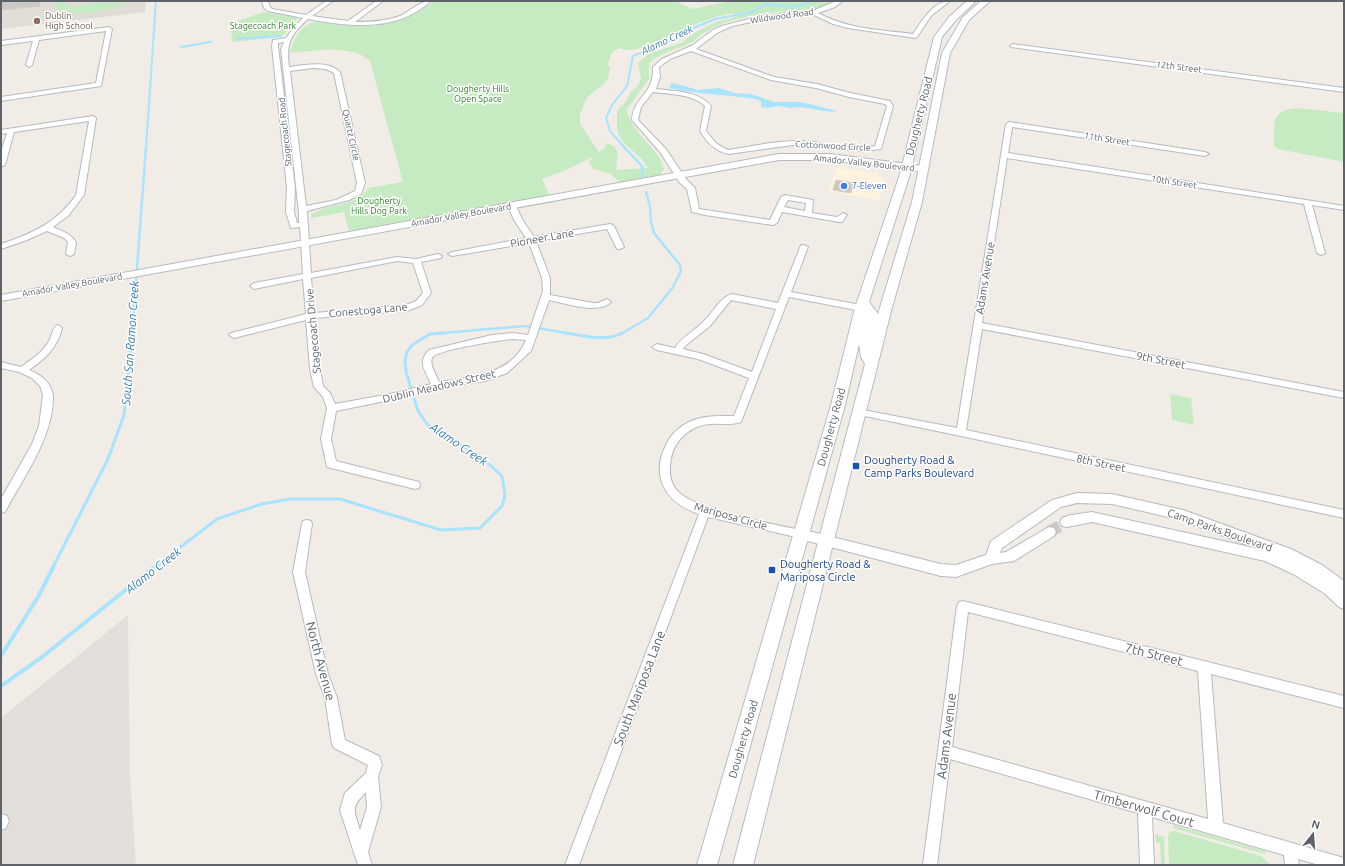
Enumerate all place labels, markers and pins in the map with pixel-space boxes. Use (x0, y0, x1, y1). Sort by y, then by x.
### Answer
place label: Dublin High School (45, 11, 93, 31)
marker: Dublin High School (32, 16, 42, 26)
marker: 7-Eleven (839, 181, 849, 191)
place label: 7-Eleven (852, 181, 887, 191)
place label: Dougherty Road & Camp Parks Boulevard (864, 454, 974, 479)
marker: Dougherty Road & Camp Parks Boulevard (851, 461, 861, 471)
place label: Dougherty Road & Mariposa Circle (780, 558, 871, 583)
marker: Dougherty Road & Mariposa Circle (767, 565, 777, 575)

